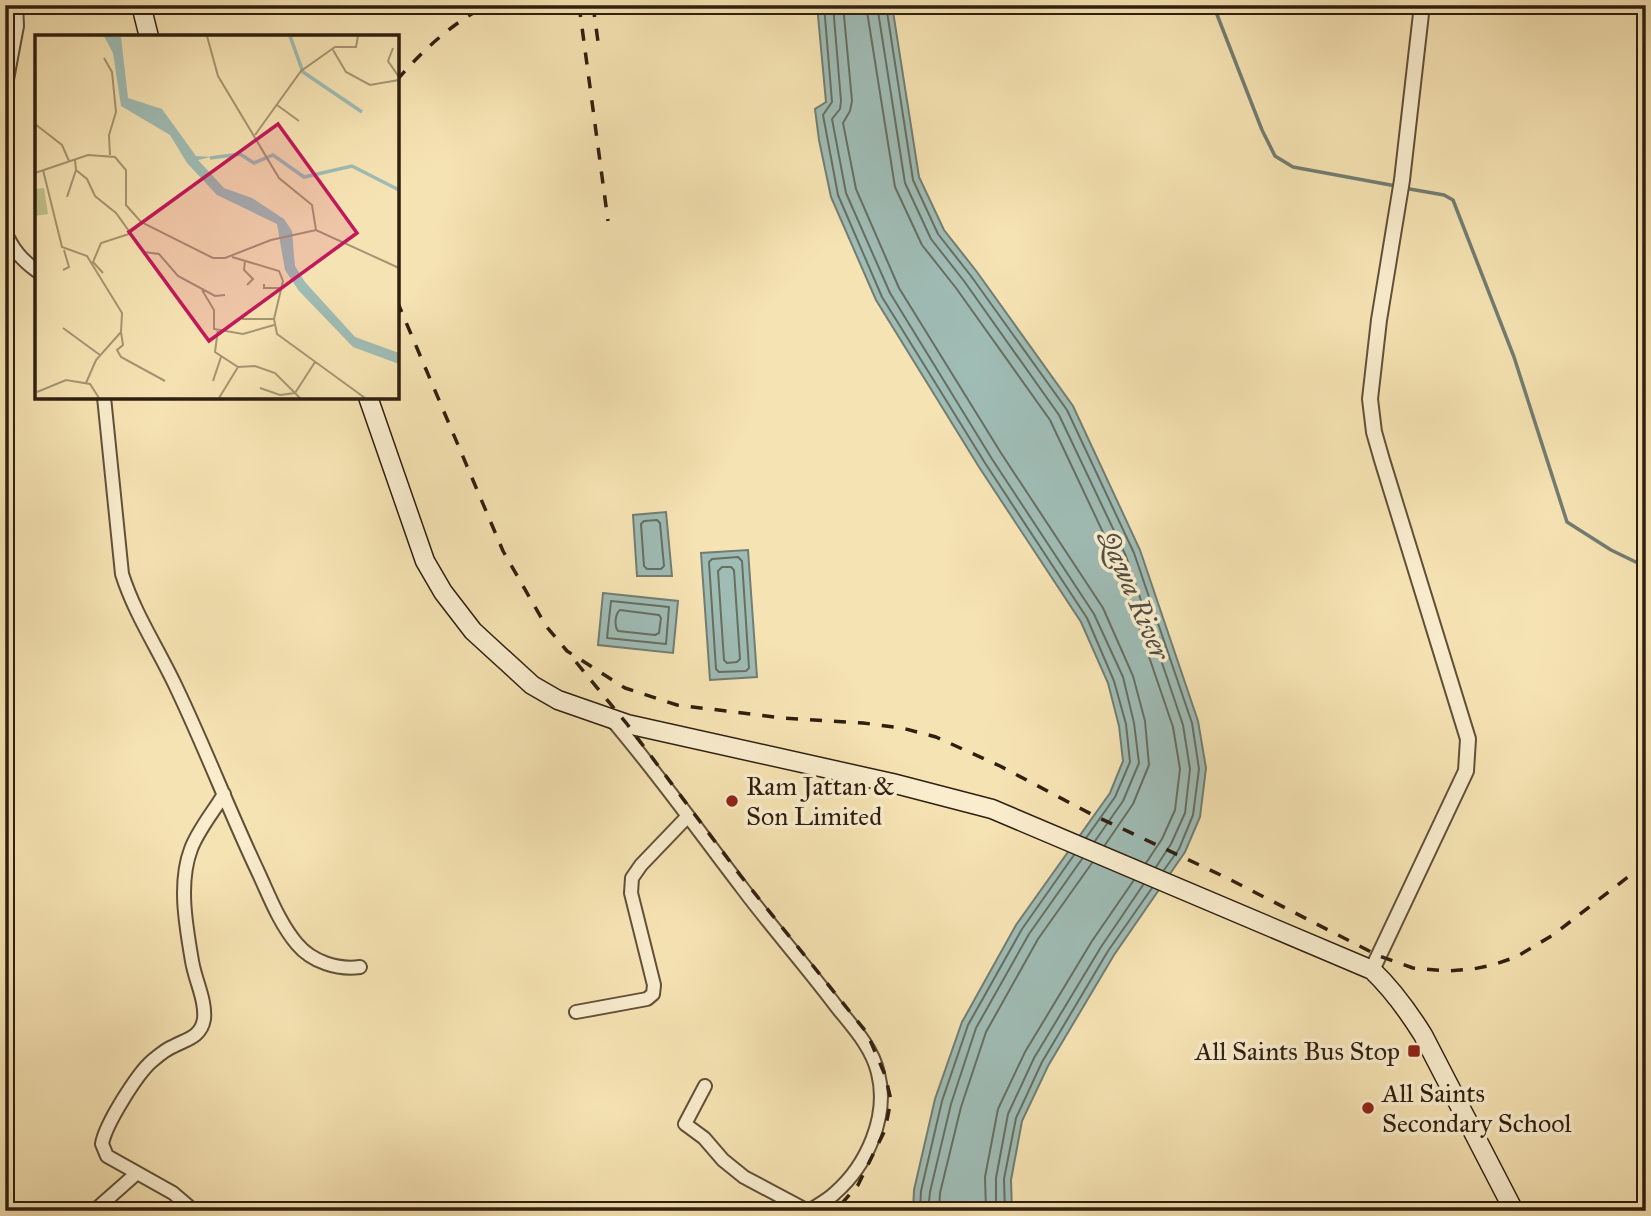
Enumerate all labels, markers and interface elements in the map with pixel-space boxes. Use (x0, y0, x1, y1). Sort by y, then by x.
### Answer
inset map (35, 35, 399, 399)
water label: Qawa River (1091, 523, 1178, 666)
place label: Ram Jattan & Son Limited (746, 770, 895, 832)
marker: Ram Jattan & Son Limited (724, 793, 740, 809)
place label: All Saints Bus Stop (1194, 1035, 1400, 1067)
marker: All Saints Bus Stop (1406, 1043, 1422, 1059)
place label: All Saints Secondary School (1381, 1077, 1572, 1139)
marker: All Saints Secondary School (1360, 1100, 1376, 1116)

